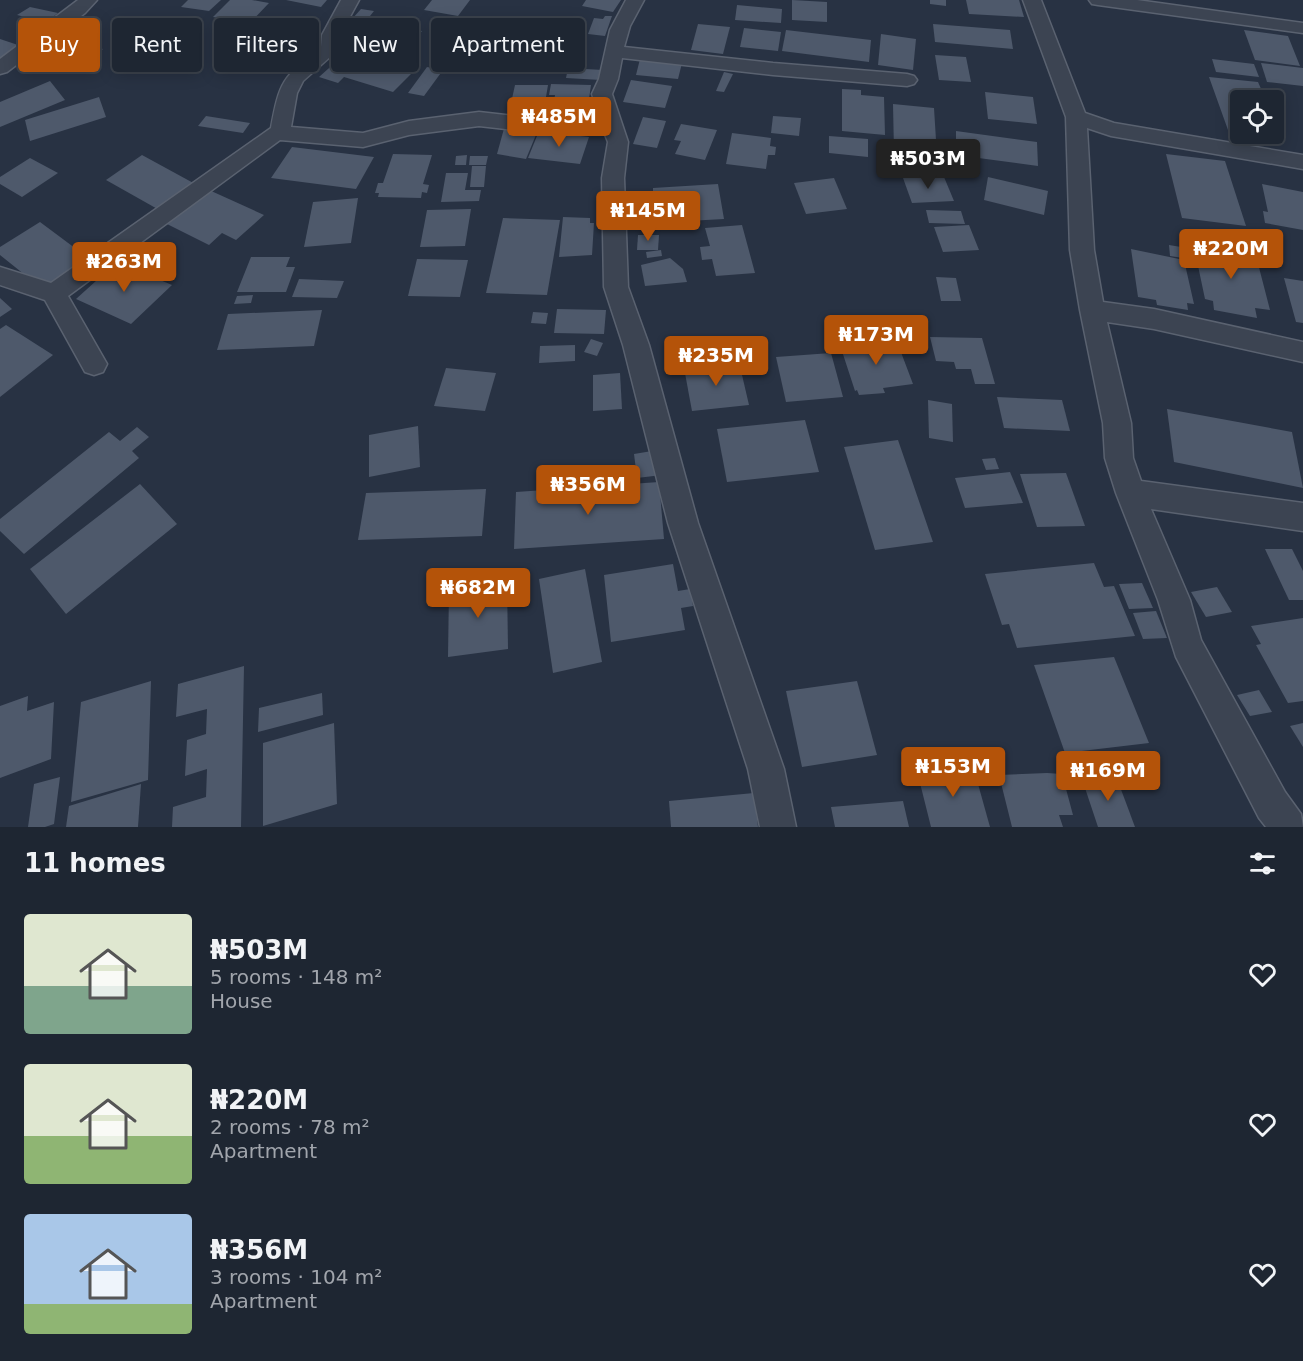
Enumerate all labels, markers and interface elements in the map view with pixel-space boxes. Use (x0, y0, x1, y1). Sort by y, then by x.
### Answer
chip: Buy (18, 18, 100, 72)
chip: Rent (112, 18, 202, 72)
chip: Filters (214, 18, 319, 72)
chip: New (331, 18, 419, 72)
chip: Apartment (431, 18, 585, 72)
map controls (1230, 90, 1284, 144)
button: locate (1230, 90, 1284, 144)
pin: ₦485M (517, 97, 601, 148)
text: ₦485M (521, 104, 597, 128)
pin: ₦503M (886, 139, 970, 190)
text: ₦503M (890, 146, 966, 170)
pin: ₦145M (606, 191, 690, 242)
text: ₦145M (610, 198, 686, 222)
pin: ₦220M (1189, 229, 1273, 280)
text: ₦220M (1193, 236, 1269, 260)
pin: ₦263M (82, 242, 166, 293)
text: ₦263M (86, 249, 162, 273)
pin: ₦173M (834, 315, 918, 366)
text: ₦173M (838, 322, 914, 346)
pin: ₦235M (674, 336, 758, 387)
text: ₦235M (678, 343, 754, 367)
pin: ₦356M (546, 465, 630, 516)
text: ₦356M (550, 472, 626, 496)
pin: ₦682M (436, 568, 520, 619)
text: ₦682M (440, 575, 516, 599)
pin: ₦153M (911, 747, 995, 798)
pin: ₦169M (1066, 751, 1150, 802)
text: ₦153M (915, 754, 991, 778)
text: ₦169M (1070, 758, 1146, 782)
icon: filters (1246, 847, 1279, 880)
text: 11 homes (24, 848, 166, 878)
text: ₦503M (210, 935, 308, 965)
icon: home (72, 938, 144, 1010)
icon: heart (1246, 958, 1279, 991)
text: 5 rooms · 148 m² (210, 965, 382, 989)
text: House (210, 989, 273, 1013)
text: ₦220M (210, 1085, 308, 1115)
icon: home (72, 1088, 144, 1160)
icon: heart (1246, 1108, 1279, 1141)
text: 2 rooms · 78 m² (210, 1115, 370, 1139)
text: Apartment (210, 1139, 317, 1163)
text: ₦356M (210, 1235, 308, 1265)
icon: home (72, 1238, 144, 1310)
icon: heart (1246, 1258, 1279, 1291)
text: 3 rooms · 104 m² (210, 1265, 382, 1289)
text: Apartment (210, 1289, 317, 1313)

